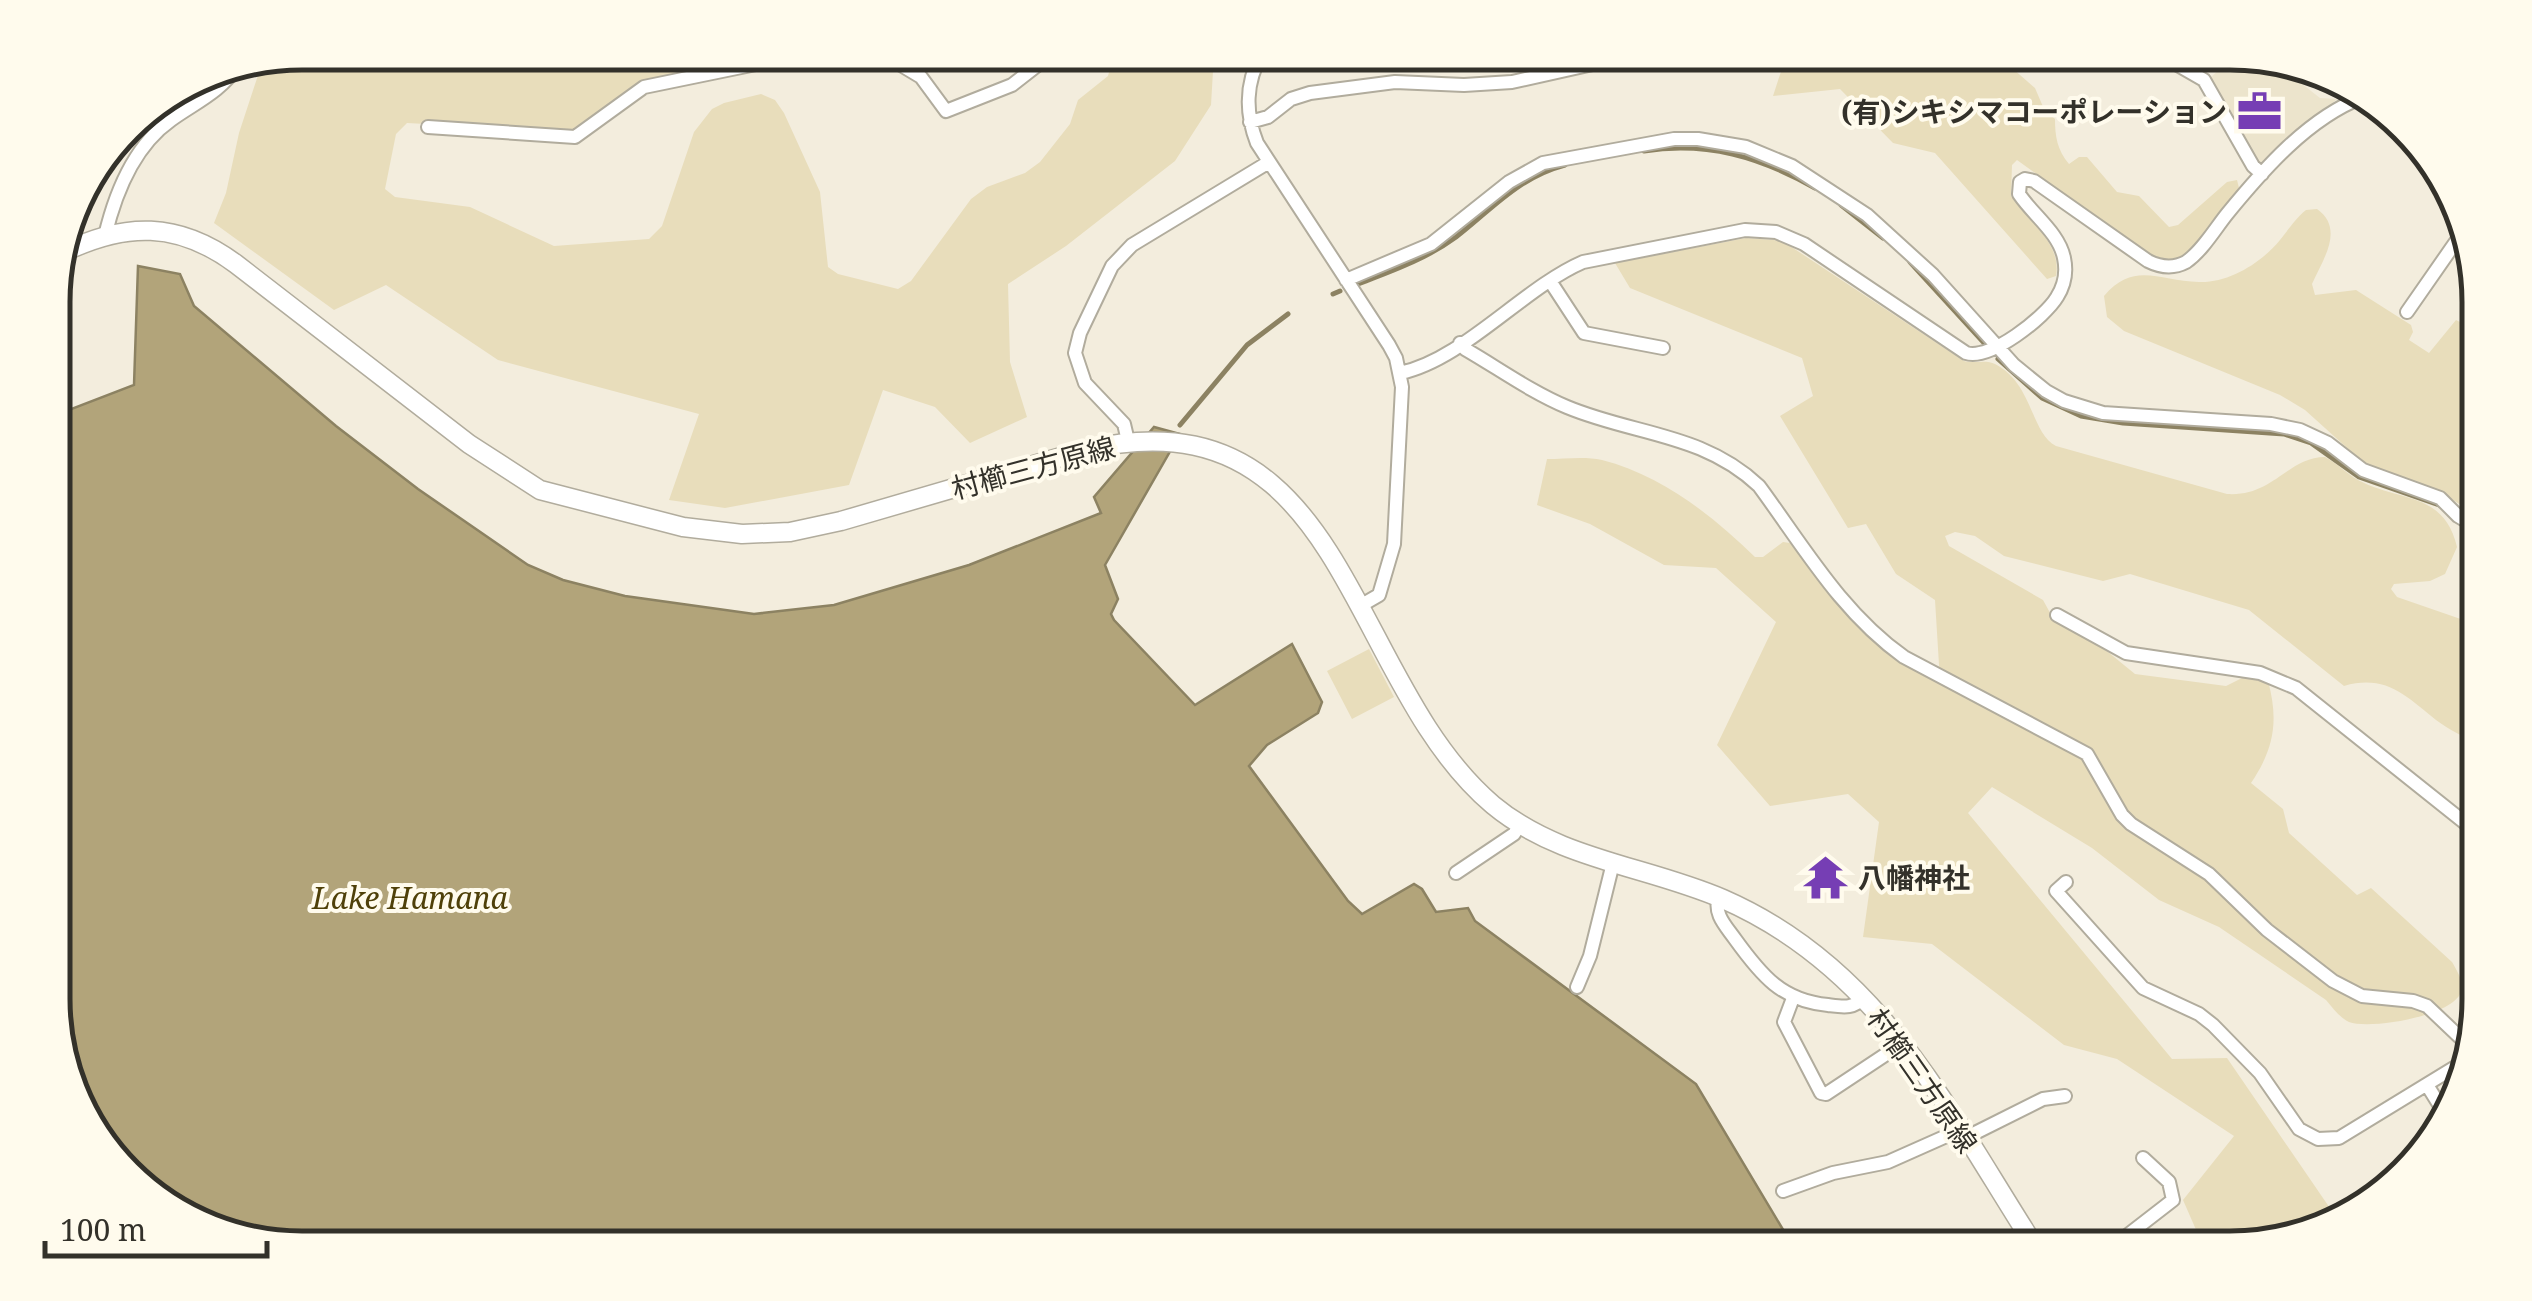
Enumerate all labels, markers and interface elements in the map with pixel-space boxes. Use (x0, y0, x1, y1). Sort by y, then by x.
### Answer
office icon: (有)シキシマコーポレーション (2236, 87, 2284, 135)
place label: (有)シキシマコーポレーション (1841, 92, 2227, 130)
street label: 村櫛三方原線 (947, 427, 1119, 507)
temple icon: 八幡神社 (1801, 853, 1849, 901)
place label: 八幡神社 (1858, 858, 1970, 896)
water label: Lake Hamana (311, 877, 509, 918)
street label: 村櫛三方原線 (1859, 1000, 1987, 1160)
scale bar (45, 1196, 268, 1258)
text: 100 m (60, 1209, 146, 1250)

